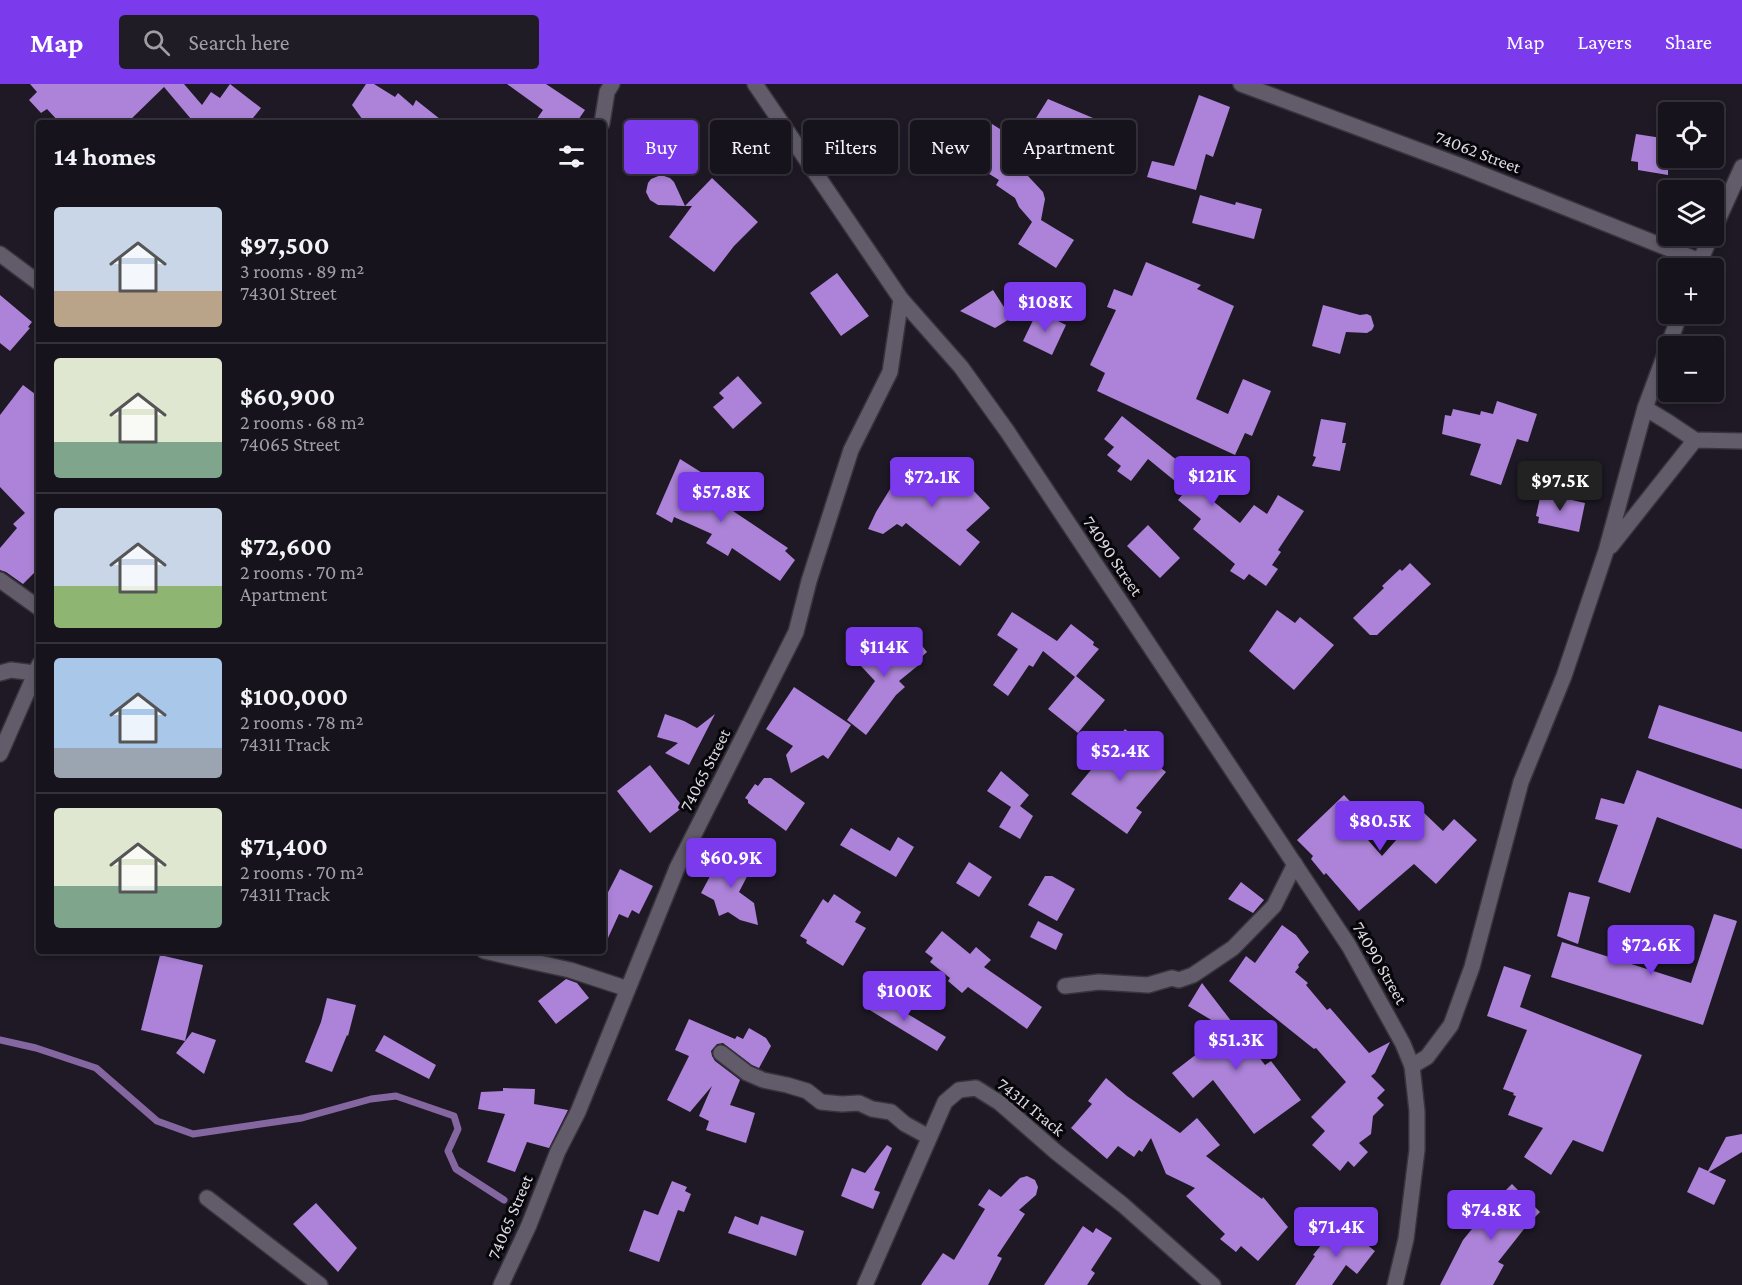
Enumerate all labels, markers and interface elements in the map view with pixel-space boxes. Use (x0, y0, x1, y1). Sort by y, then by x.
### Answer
search box (119, 15, 539, 69)
icon: search (140, 26, 173, 59)
text: Map (30, 27, 83, 58)
text: Search here (188, 30, 289, 55)
text: Map (1506, 30, 1545, 54)
text: Layers (1578, 30, 1632, 54)
text: Share (1665, 30, 1712, 54)
map controls (1658, 102, 1724, 402)
button: locate (1658, 102, 1724, 168)
chip: Buy (624, 120, 698, 174)
chip: Rent (710, 120, 791, 174)
chip: Filters (803, 120, 898, 174)
chip: New (910, 120, 990, 174)
chip: Apartment (1002, 120, 1136, 174)
street label: 74062 Street (1432, 127, 1525, 178)
icon: filters (555, 140, 588, 173)
text: 14 homes (54, 142, 156, 171)
button: layers (1658, 180, 1724, 246)
icon: home (102, 231, 174, 303)
text: $97,500 (240, 231, 330, 260)
button: + (1658, 258, 1724, 324)
text: 3 rooms · 89 m² (240, 260, 364, 282)
text: 74301 Street (240, 282, 337, 304)
pin: $108K (1003, 282, 1087, 333)
text: $108K (1018, 290, 1072, 312)
button: − (1658, 336, 1724, 402)
icon: home (102, 382, 174, 454)
text: $60,900 (240, 382, 335, 411)
text: 2 rooms · 68 m² (240, 411, 365, 433)
text: 74065 Street (240, 433, 340, 455)
pin: $121K (1170, 456, 1254, 507)
pin: $72.1K (883, 457, 981, 508)
pin: $97.5K (1511, 461, 1609, 512)
text: $121K (1188, 464, 1236, 486)
text: $72.1K (904, 465, 960, 487)
text: $97.5K (1531, 469, 1589, 491)
pin: $57.8K (672, 472, 770, 523)
text: $57.8K (692, 480, 750, 502)
street label: 74090 Street (1079, 512, 1148, 601)
icon: home (102, 532, 174, 604)
text: $72,600 (240, 532, 332, 561)
text: 2 rooms · 70 m² (240, 561, 364, 583)
text: Apartment (240, 583, 327, 605)
pin: $114K (842, 627, 926, 678)
text: $114K (860, 635, 908, 657)
icon: home (102, 682, 174, 754)
text: $100,000 (240, 682, 348, 711)
text: 2 rooms · 78 m² (240, 711, 364, 733)
street label: 74065 Street (676, 724, 735, 815)
pin: $52.4K (1071, 731, 1169, 782)
text: 74311 Track (240, 733, 330, 755)
text: $52.4K (1091, 739, 1149, 761)
pin: $80.5K (1331, 801, 1429, 852)
text: $80.5K (1349, 809, 1411, 831)
icon: home (102, 832, 174, 904)
text: $71,400 (240, 832, 328, 861)
pin: $60.9K (682, 838, 780, 889)
text: $60.9K (700, 846, 762, 868)
text: 2 rooms · 70 m² (240, 861, 364, 883)
text: 74311 Track (240, 883, 330, 905)
street label: 74090 Street (1348, 918, 1412, 1009)
pin: $72.6K (1602, 925, 1700, 976)
text: $72.6K (1622, 933, 1680, 955)
pin: $100K (862, 971, 946, 1022)
text: $100K (877, 979, 931, 1001)
pin: $51.3K (1187, 1020, 1285, 1071)
text: $51.3K (1208, 1028, 1264, 1050)
street label: 74311 Track (993, 1074, 1069, 1140)
street label: 74065 Street (483, 1171, 537, 1262)
pin: $74.8K (1442, 1190, 1540, 1241)
text: $74.8K (1461, 1198, 1521, 1220)
pin: $71.4K (1287, 1207, 1385, 1258)
text: $71.4K (1308, 1215, 1364, 1237)

